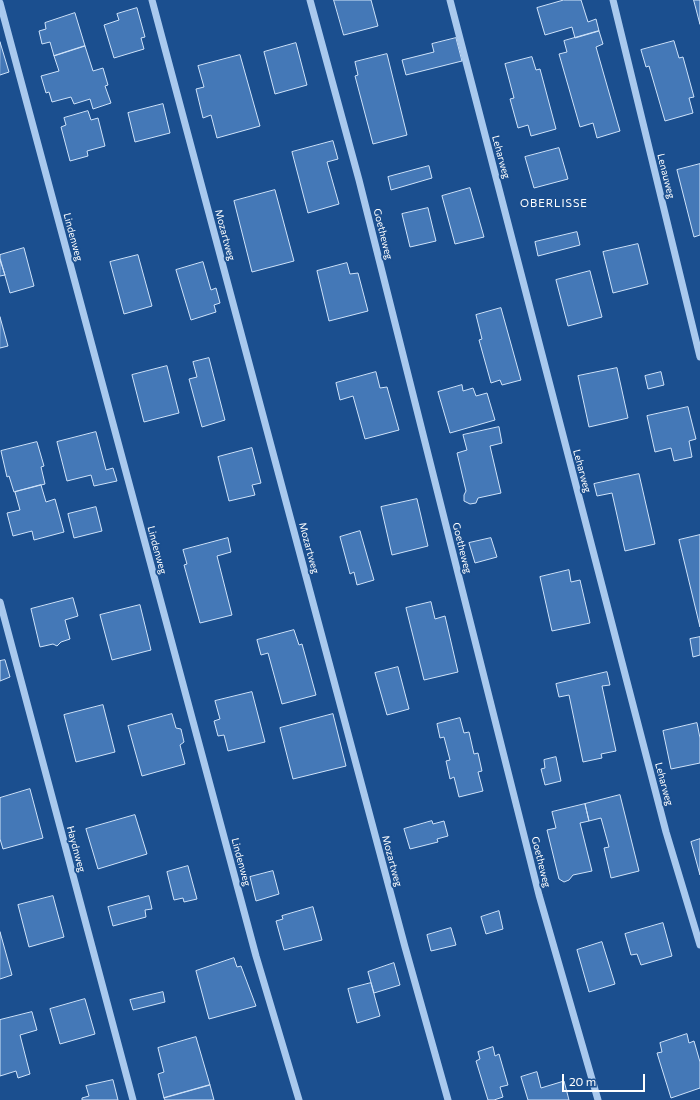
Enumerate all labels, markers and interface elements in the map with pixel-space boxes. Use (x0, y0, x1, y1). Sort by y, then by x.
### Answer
street label: Leharweg (489, 134, 513, 180)
street label: Lenauweg (655, 152, 677, 200)
district label: OBERLISSE (520, 196, 588, 210)
street label: Goetheweg (371, 207, 395, 261)
street label: Mozartweg (212, 208, 238, 262)
street label: Lindenweg (61, 212, 85, 262)
street label: Leharweg (570, 448, 594, 494)
street label: Mozartweg (296, 521, 322, 575)
street label: Goetheweg (450, 521, 474, 575)
street label: Lindenweg (145, 525, 169, 575)
street label: Leharweg (652, 761, 676, 807)
street label: Haydnweg (64, 824, 88, 874)
street label: Mozartweg (379, 834, 405, 888)
street label: Goetheweg (529, 835, 553, 889)
street label: Lindenweg (229, 837, 253, 887)
scale bar (564, 1066, 647, 1092)
text: 20 m (569, 1074, 596, 1088)

